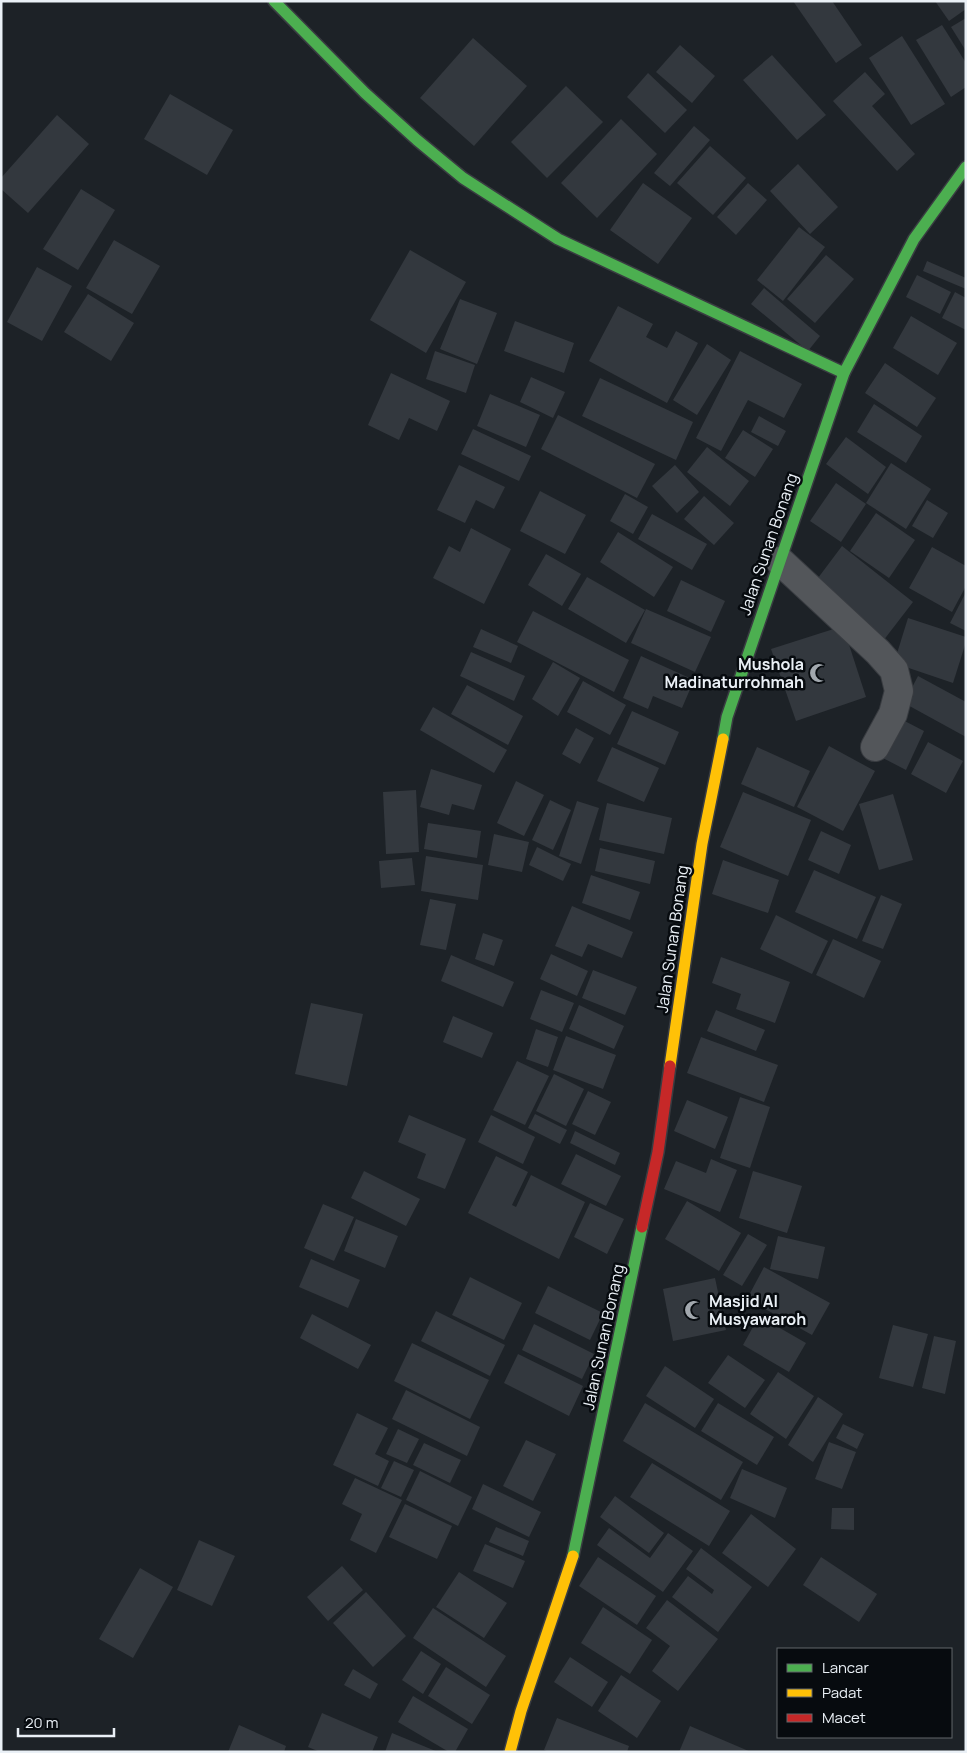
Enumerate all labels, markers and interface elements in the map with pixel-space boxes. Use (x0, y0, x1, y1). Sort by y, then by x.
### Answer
street label: Jalan Sunan Bonang (733, 470, 803, 618)
place label: Mushola Madinaturrohmah (664, 653, 804, 693)
mosque icon: Mushola Madinaturrohmah (808, 662, 830, 684)
street label: Jalan Sunan Bonang (651, 864, 693, 1014)
street label: Jalan Sunan Bonang (577, 1262, 629, 1412)
place label: Masjid Al Musyawaroh (709, 1290, 806, 1330)
mosque icon: Masjid Al Musyawaroh (683, 1299, 705, 1321)
legend (777, 1648, 952, 1738)
text: Lancar (822, 1657, 869, 1678)
text: Padat (822, 1682, 862, 1703)
scale bar (18, 1706, 114, 1738)
text: Macet (822, 1707, 866, 1728)
text: 20 m (25, 1712, 58, 1733)

